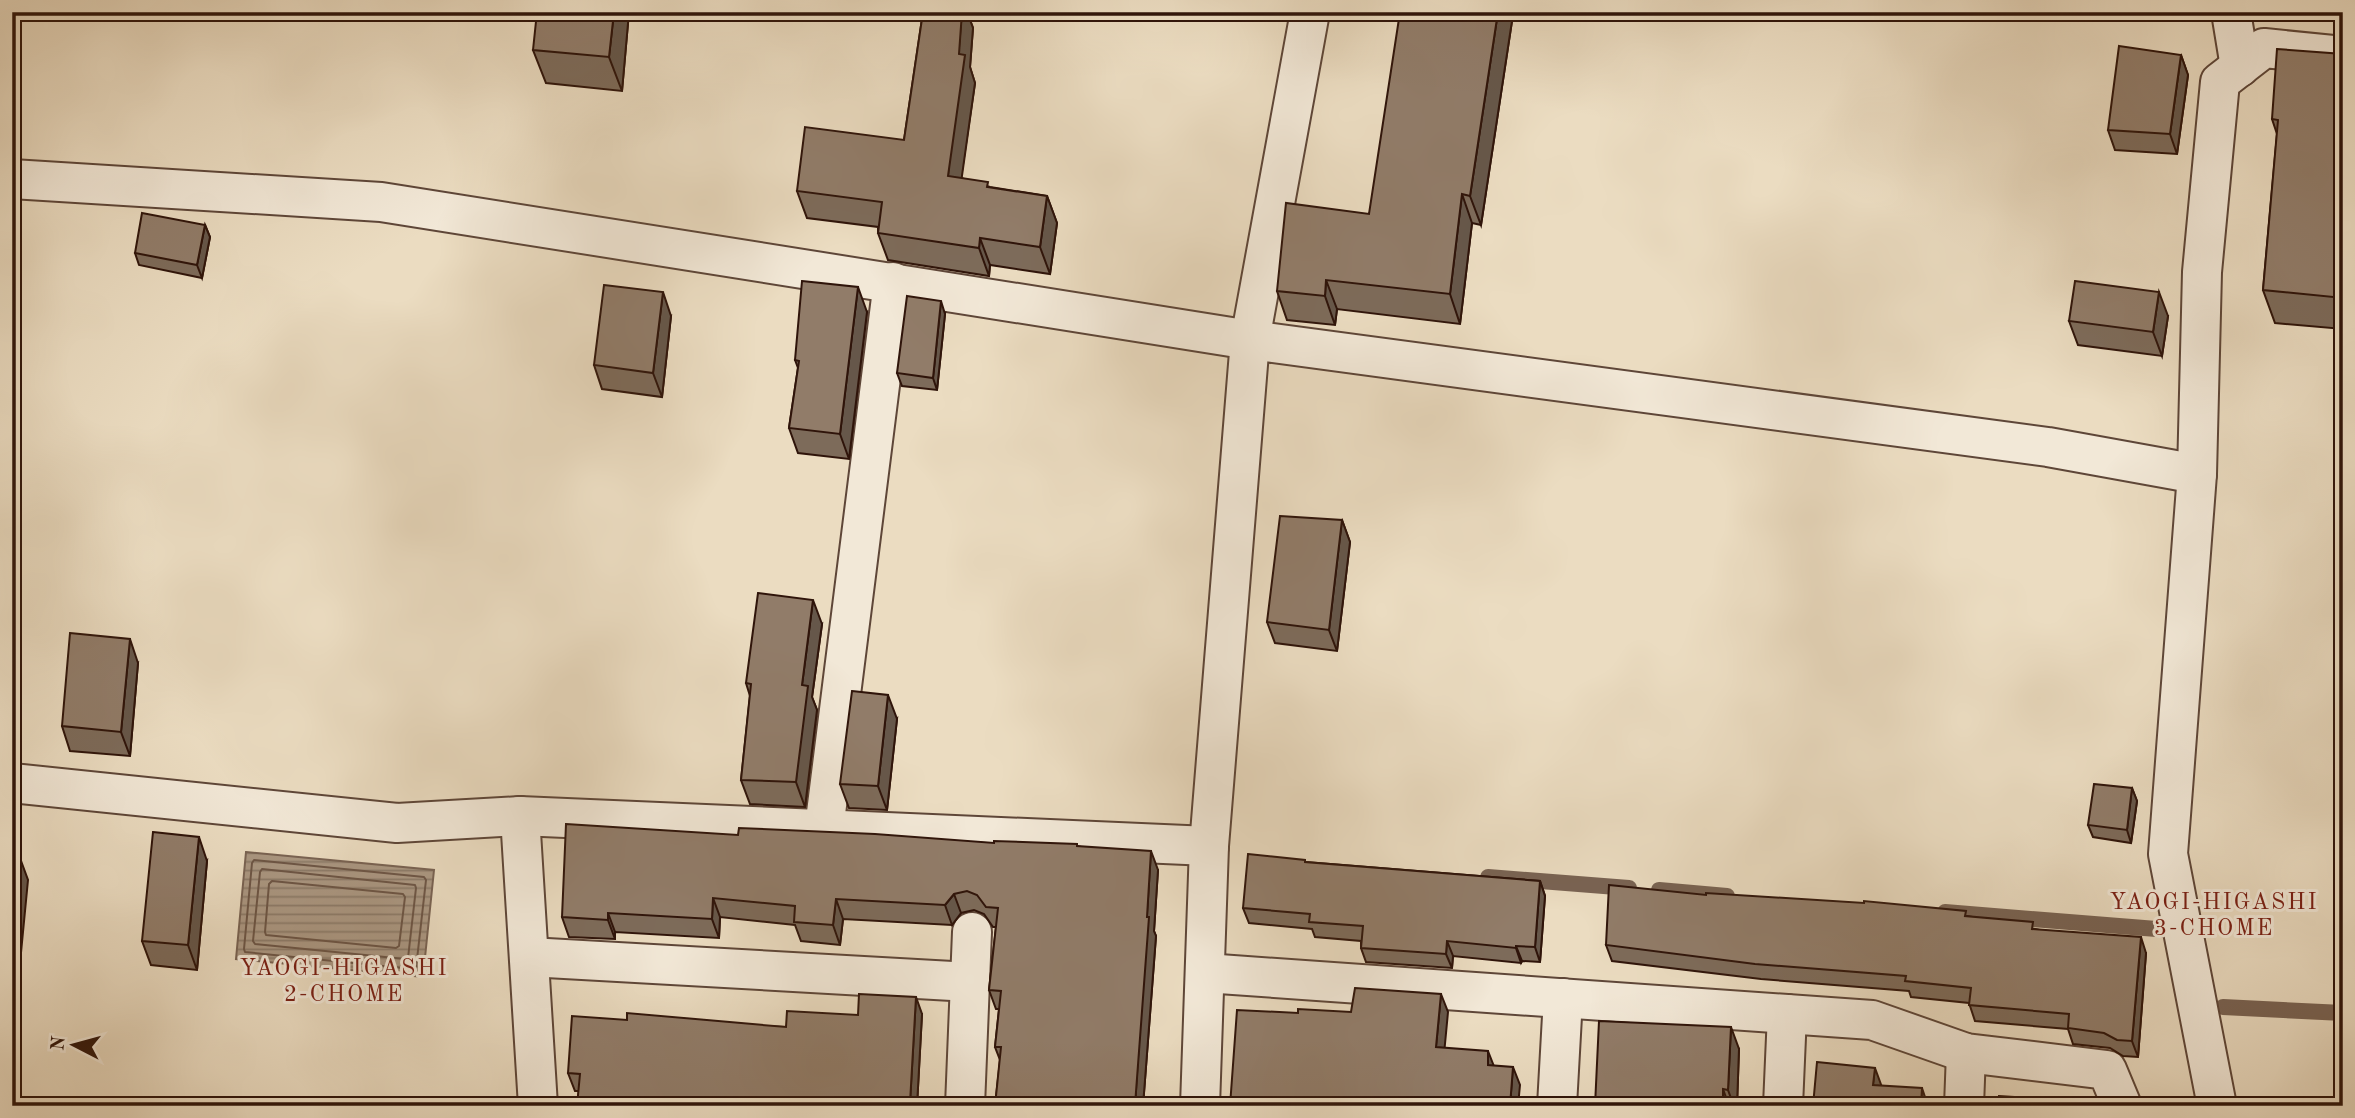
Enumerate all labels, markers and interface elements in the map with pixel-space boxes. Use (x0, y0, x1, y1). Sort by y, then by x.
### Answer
district label: YAOGI-HIGASHI 3-CHOME (2110, 891, 2318, 940)
district label: YAOGI-HIGASHI 2-CHOME (240, 957, 448, 1006)
north arrow (38, 1010, 108, 1080)
text: N (49, 1035, 70, 1052)

